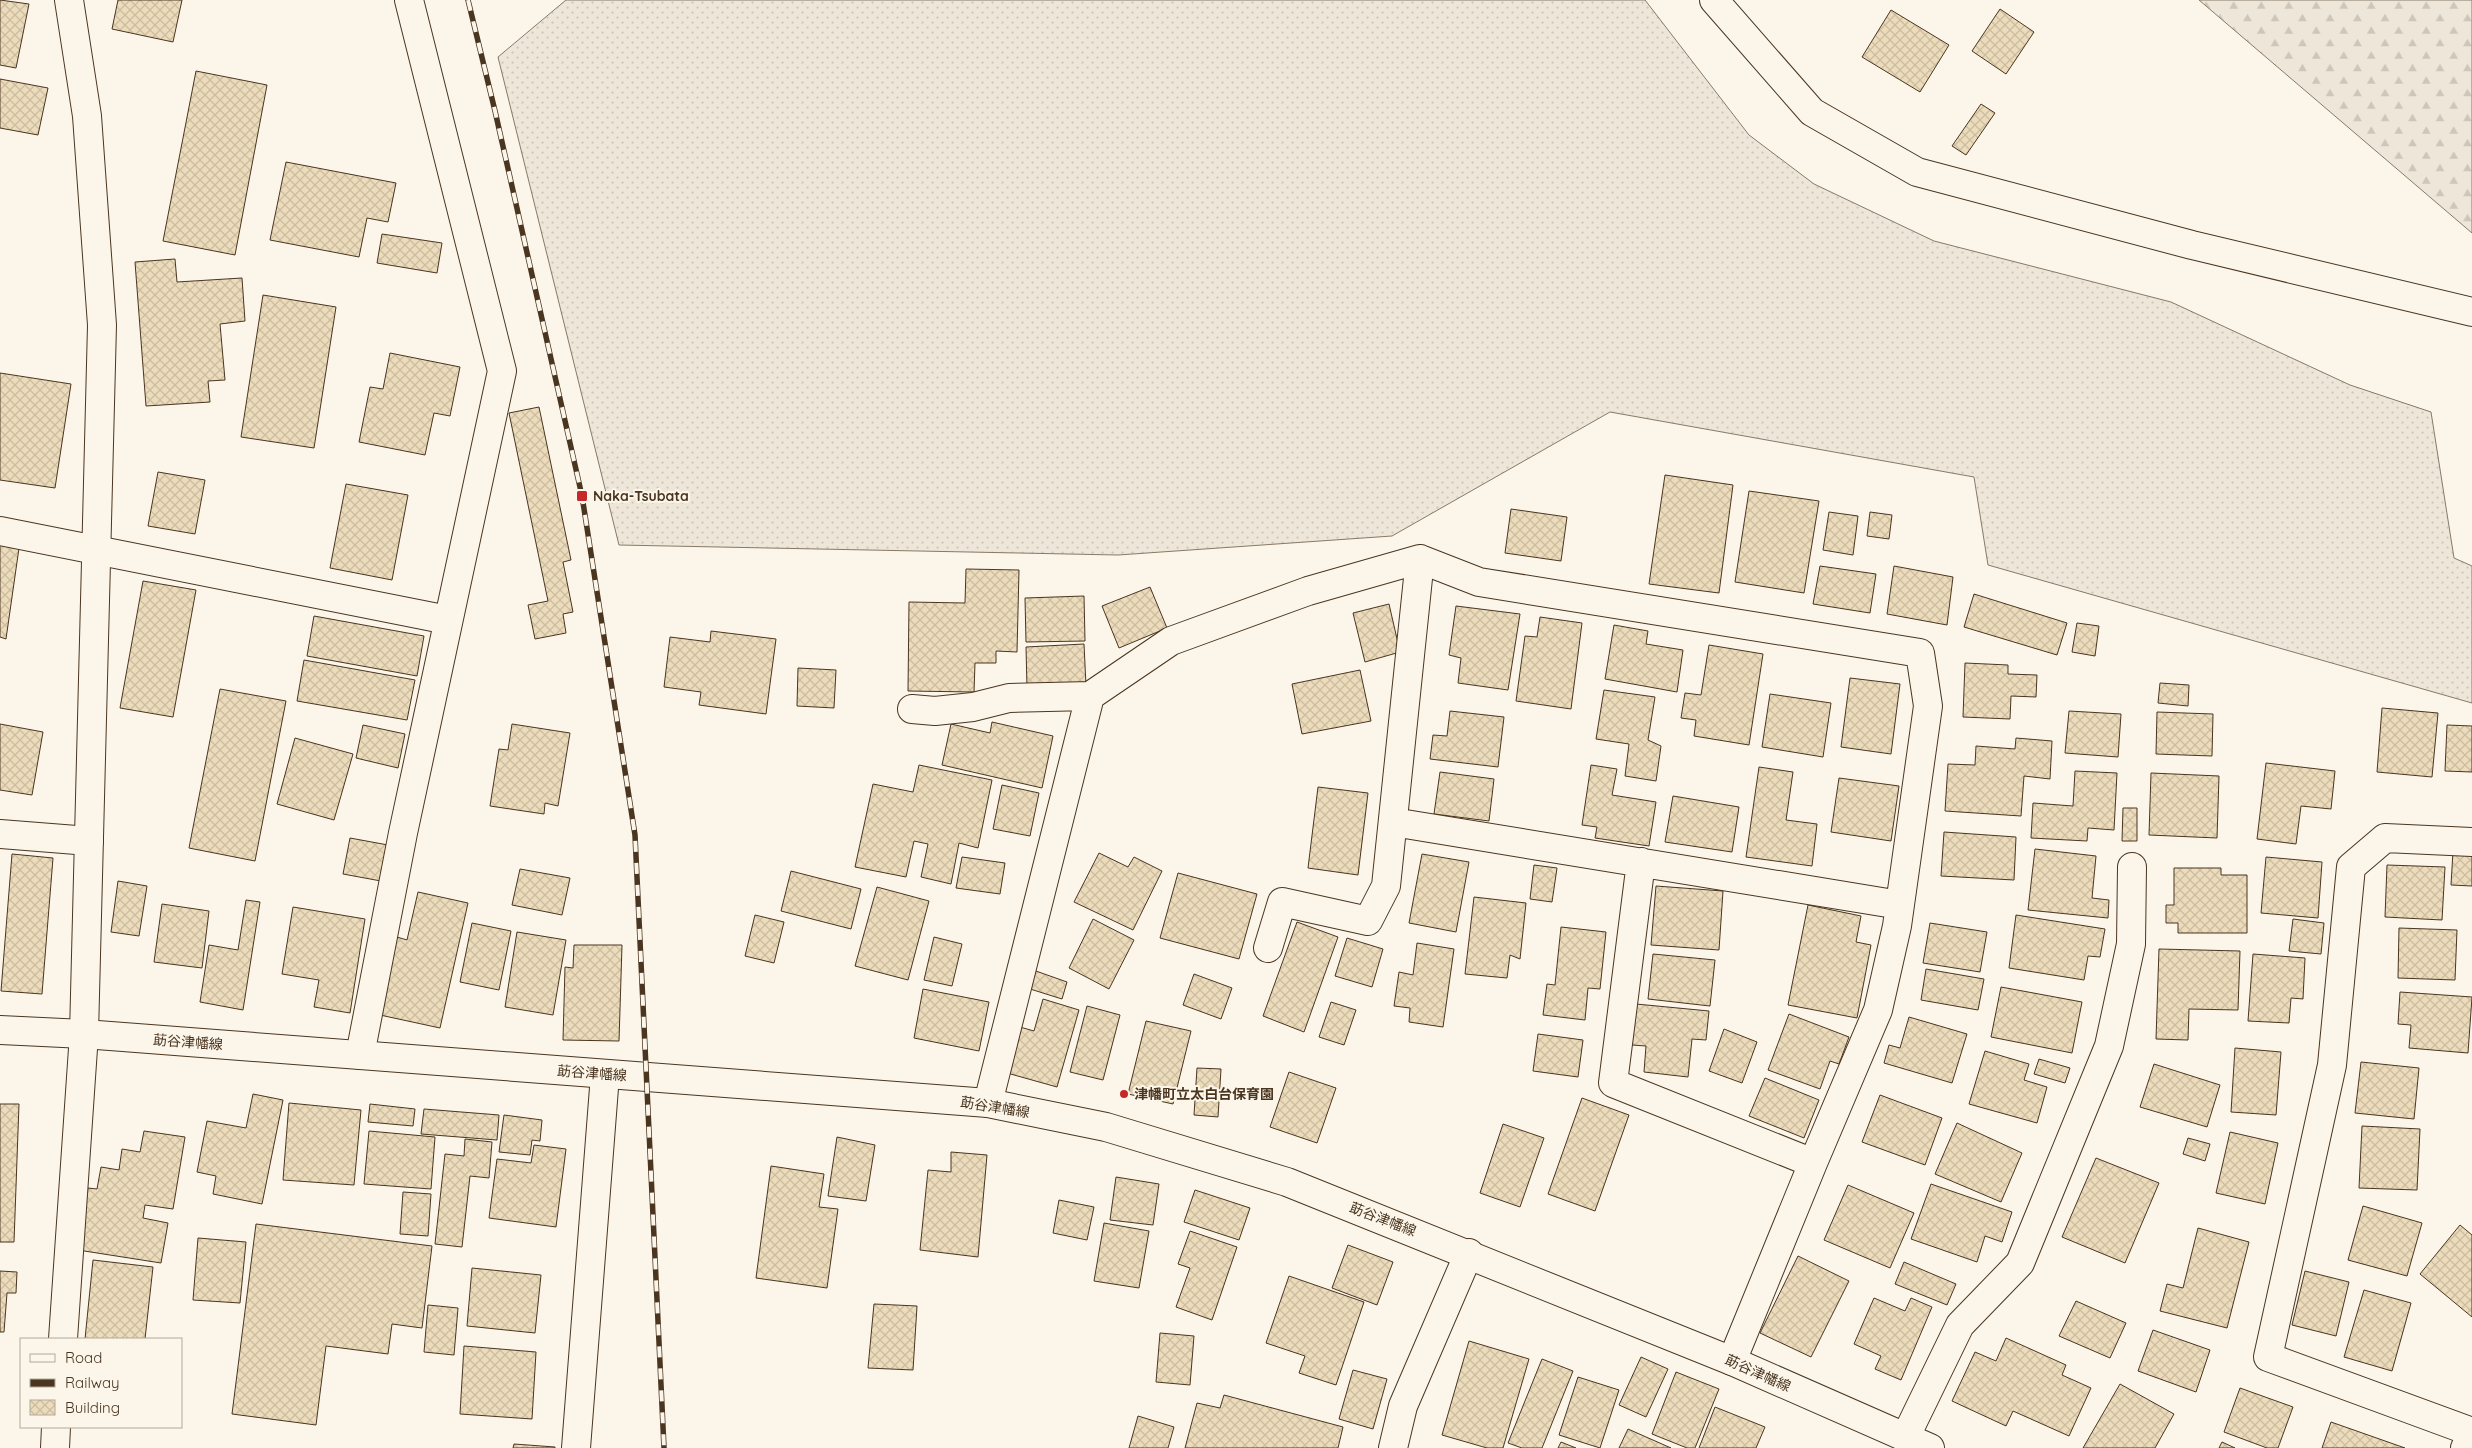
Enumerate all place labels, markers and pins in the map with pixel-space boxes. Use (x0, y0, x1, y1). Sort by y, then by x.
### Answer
place label: Naka-Tsubata (593, 487, 689, 505)
marker: Naka-Tsubata (575, 489, 589, 503)
place label: 津幡町立太白台保育園 (1134, 1085, 1274, 1103)
marker: 津幡町立太白台保育園 (1118, 1088, 1130, 1100)

